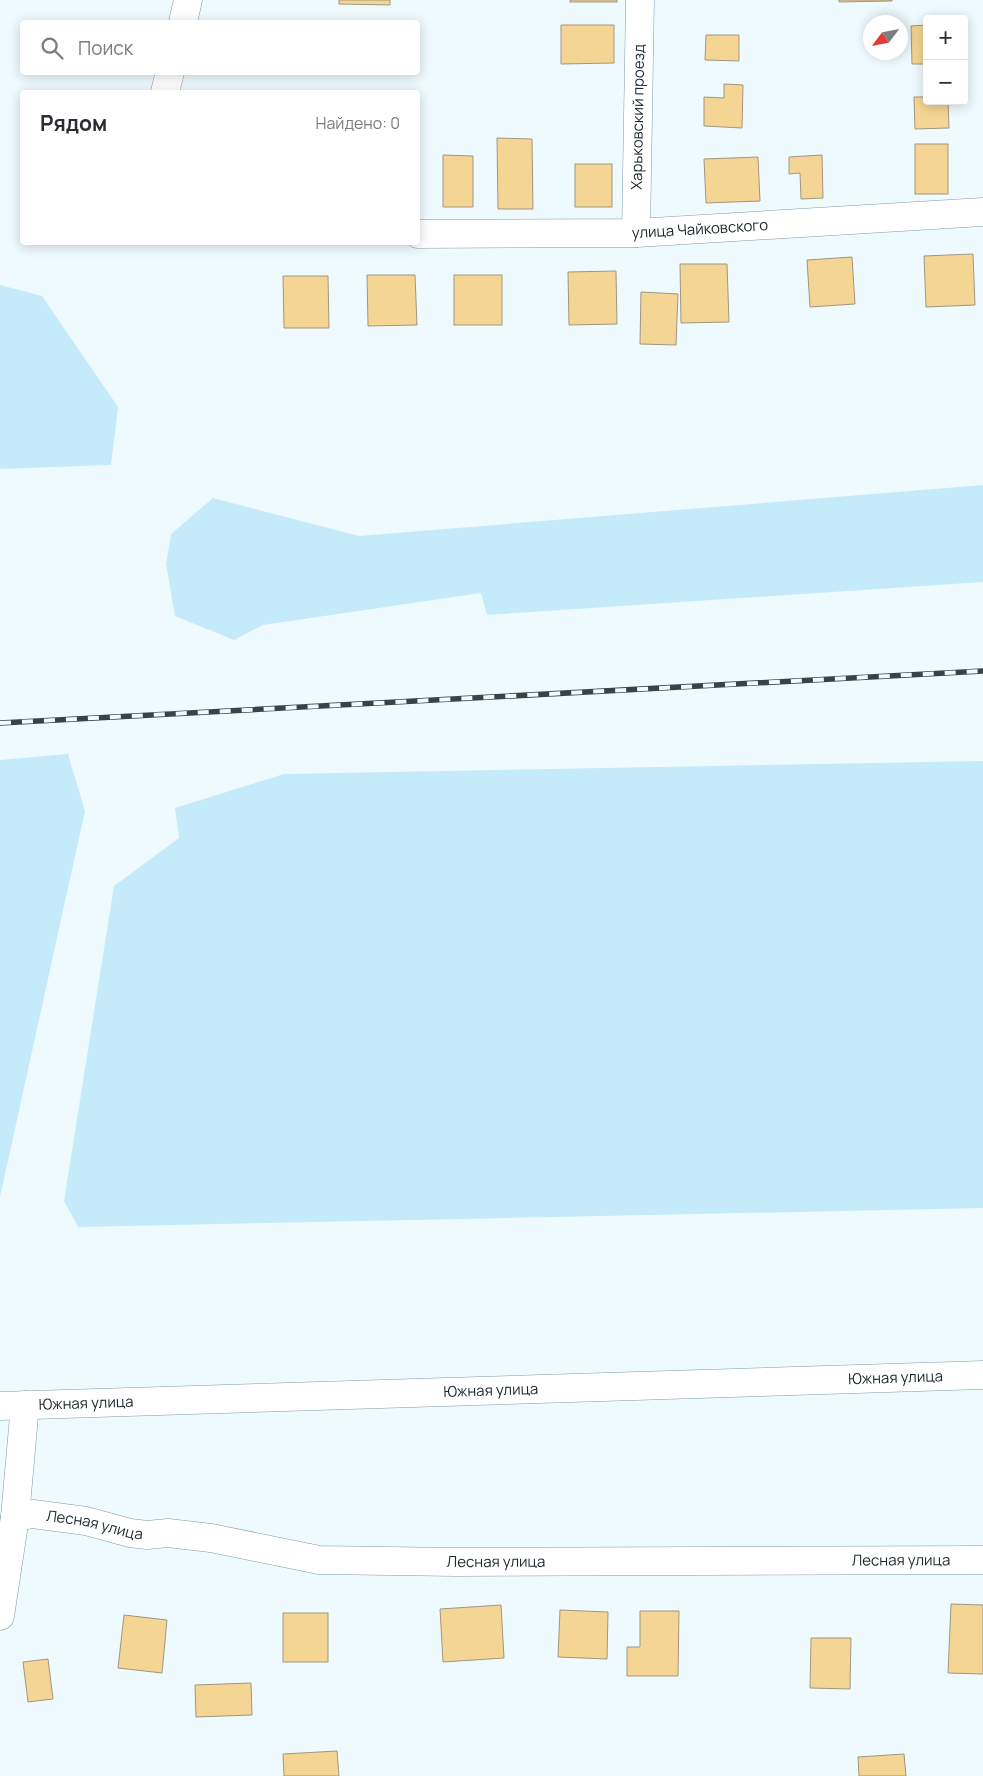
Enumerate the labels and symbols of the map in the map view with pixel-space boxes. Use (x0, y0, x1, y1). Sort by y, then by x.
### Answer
north arrow (863, 15, 908, 60)
street label: Харьковский проезд (626, 44, 649, 190)
street label: улица Чайковского (632, 214, 769, 243)
street label: Южная улица (848, 1365, 943, 1389)
street label: Южная улица (443, 1378, 538, 1402)
street label: Южная улица (38, 1391, 134, 1415)
street label: Лесная улица (45, 1505, 144, 1544)
street label: Лесная улица (852, 1549, 950, 1570)
street label: Лесная улица (447, 1551, 545, 1572)

